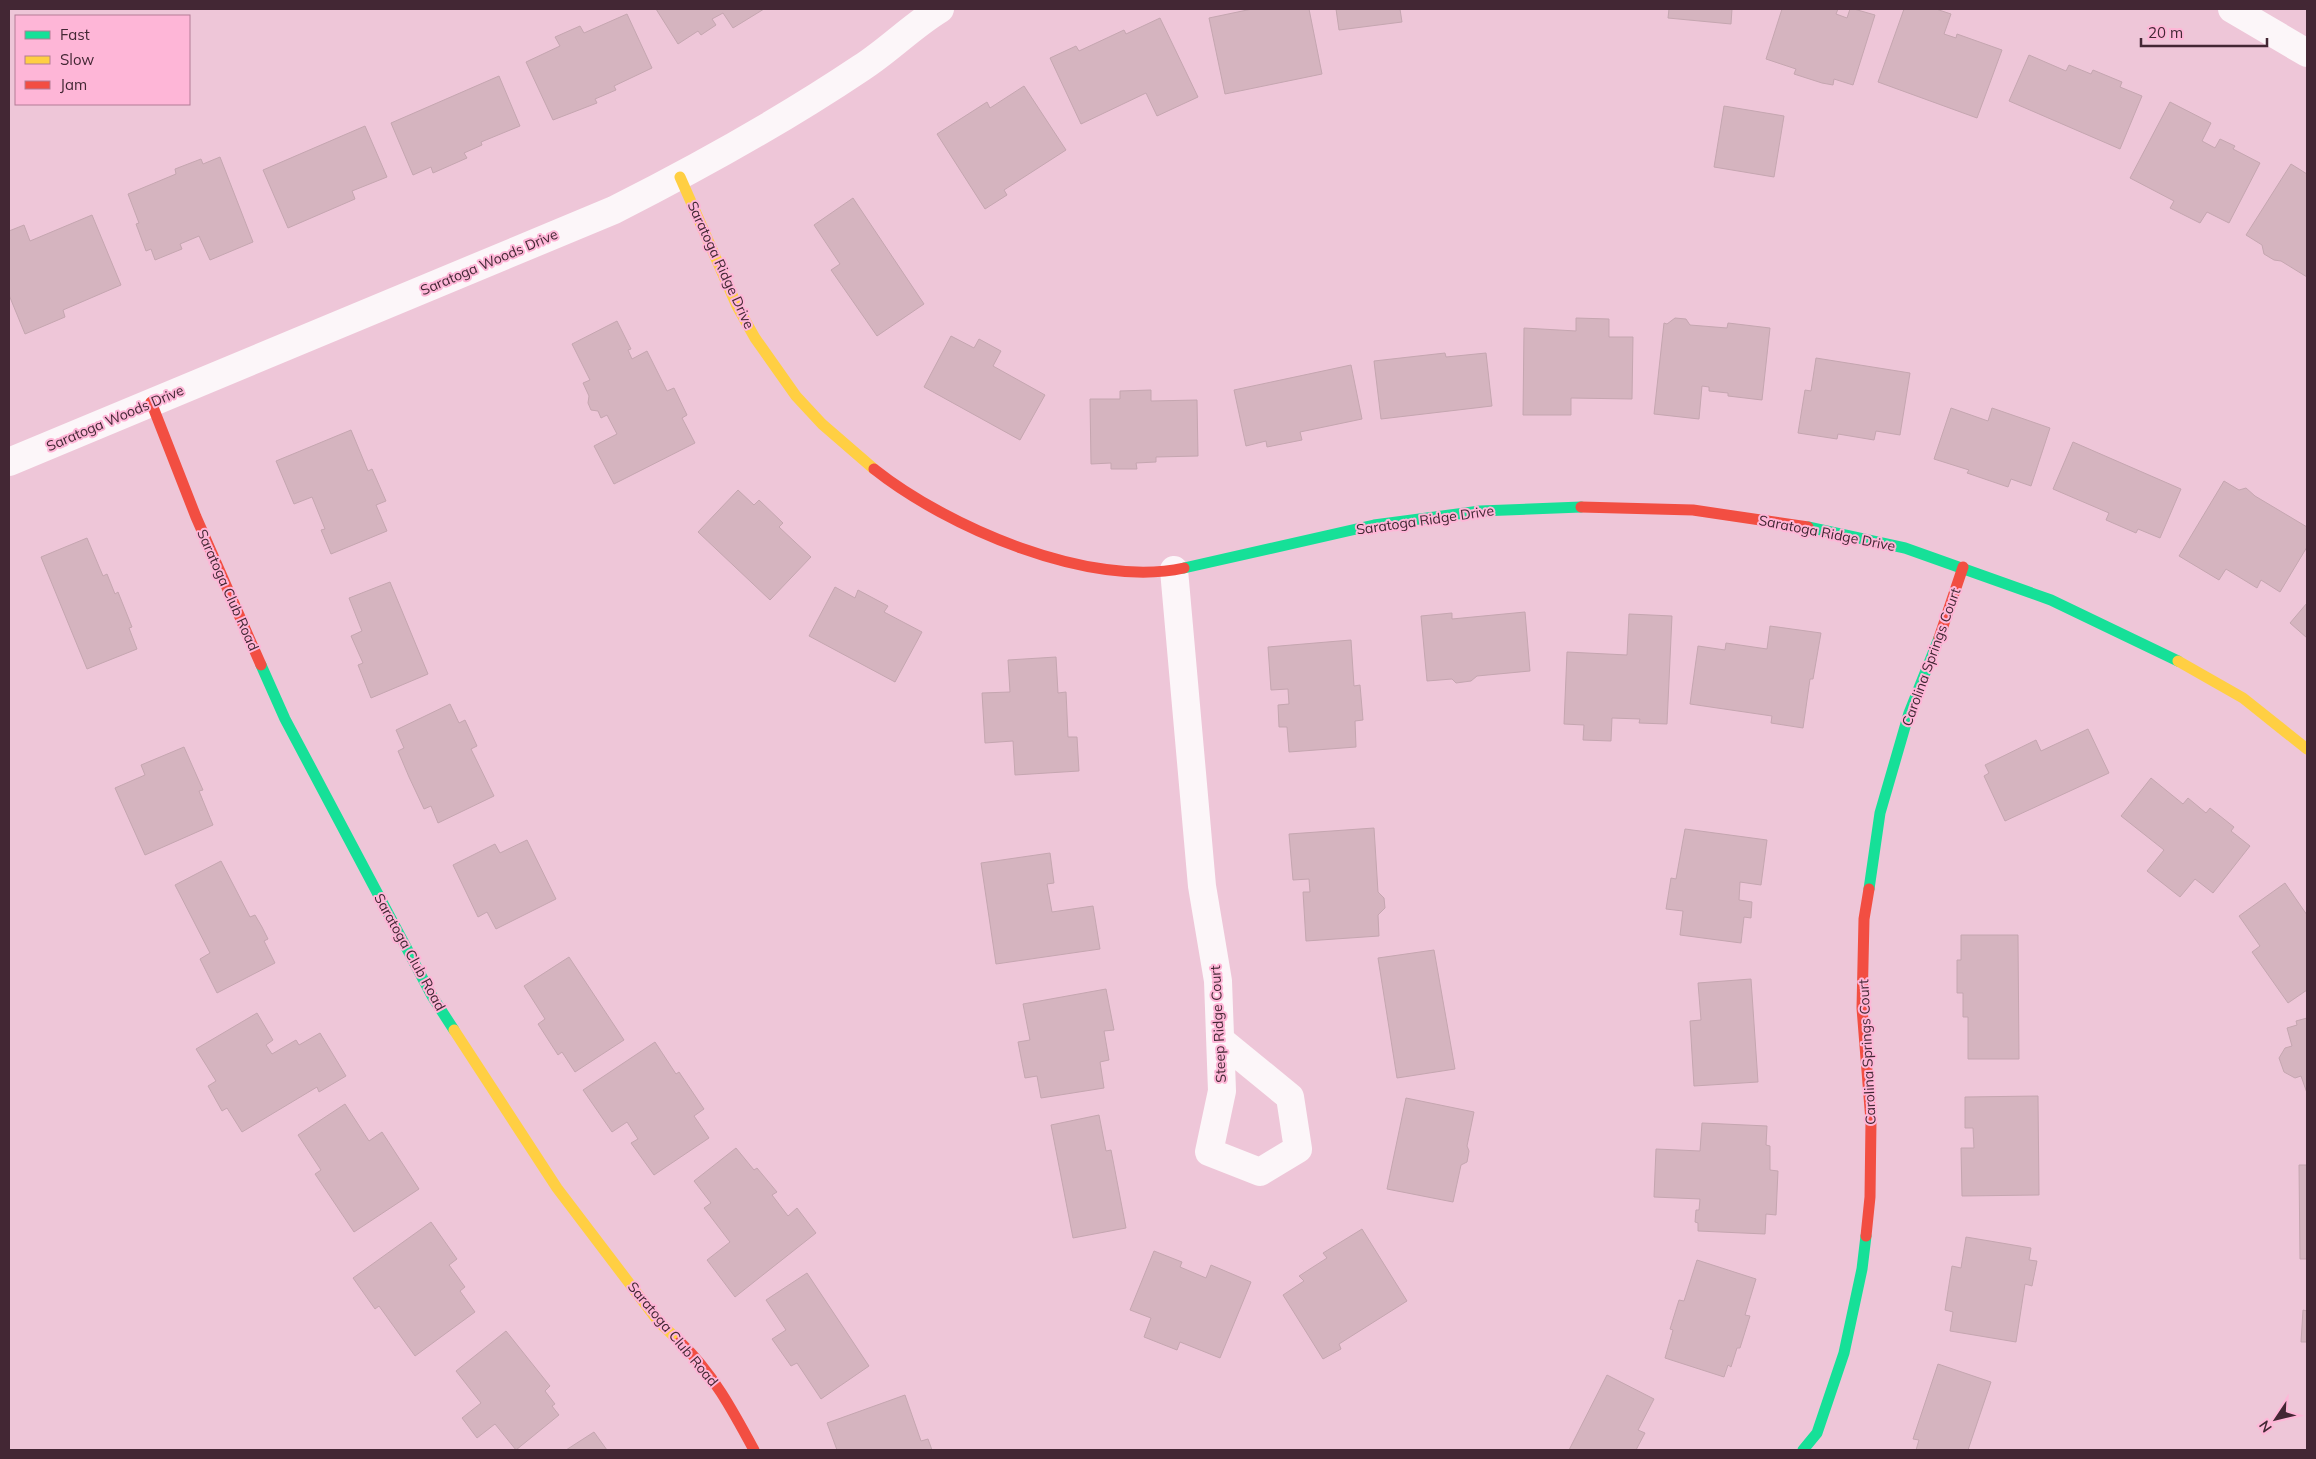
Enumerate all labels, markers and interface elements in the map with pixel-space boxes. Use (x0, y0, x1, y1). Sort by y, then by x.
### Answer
legend (15, 15, 190, 105)
scale bar (2141, 15, 2267, 47)
text: 20 m (2148, 23, 2183, 42)
text: Fast (60, 25, 90, 44)
text: Slow (60, 50, 94, 69)
text: Jam (60, 75, 87, 94)
street label: Saratoga Ridge Drive (684, 198, 758, 332)
street label: Saratoga Woods Drive (418, 225, 560, 299)
street label: Saratoga Woods Drive (44, 381, 186, 455)
street label: Saratoga Ridge Drive (1355, 501, 1495, 539)
street label: Saratoga Ridge Drive (1757, 511, 1897, 555)
street label: Saratoga Club Road (193, 526, 263, 654)
street label: Carolina Springs Court (1898, 585, 1964, 729)
street label: Saratoga Club Road (370, 890, 450, 1014)
street label: Steep Ridge Court (1206, 965, 1230, 1083)
street label: Carolina Springs Court (1854, 979, 1880, 1125)
street label: Saratoga Club Road (624, 1278, 722, 1390)
north arrow (2251, 1394, 2301, 1444)
text: N (2255, 1417, 2276, 1436)

